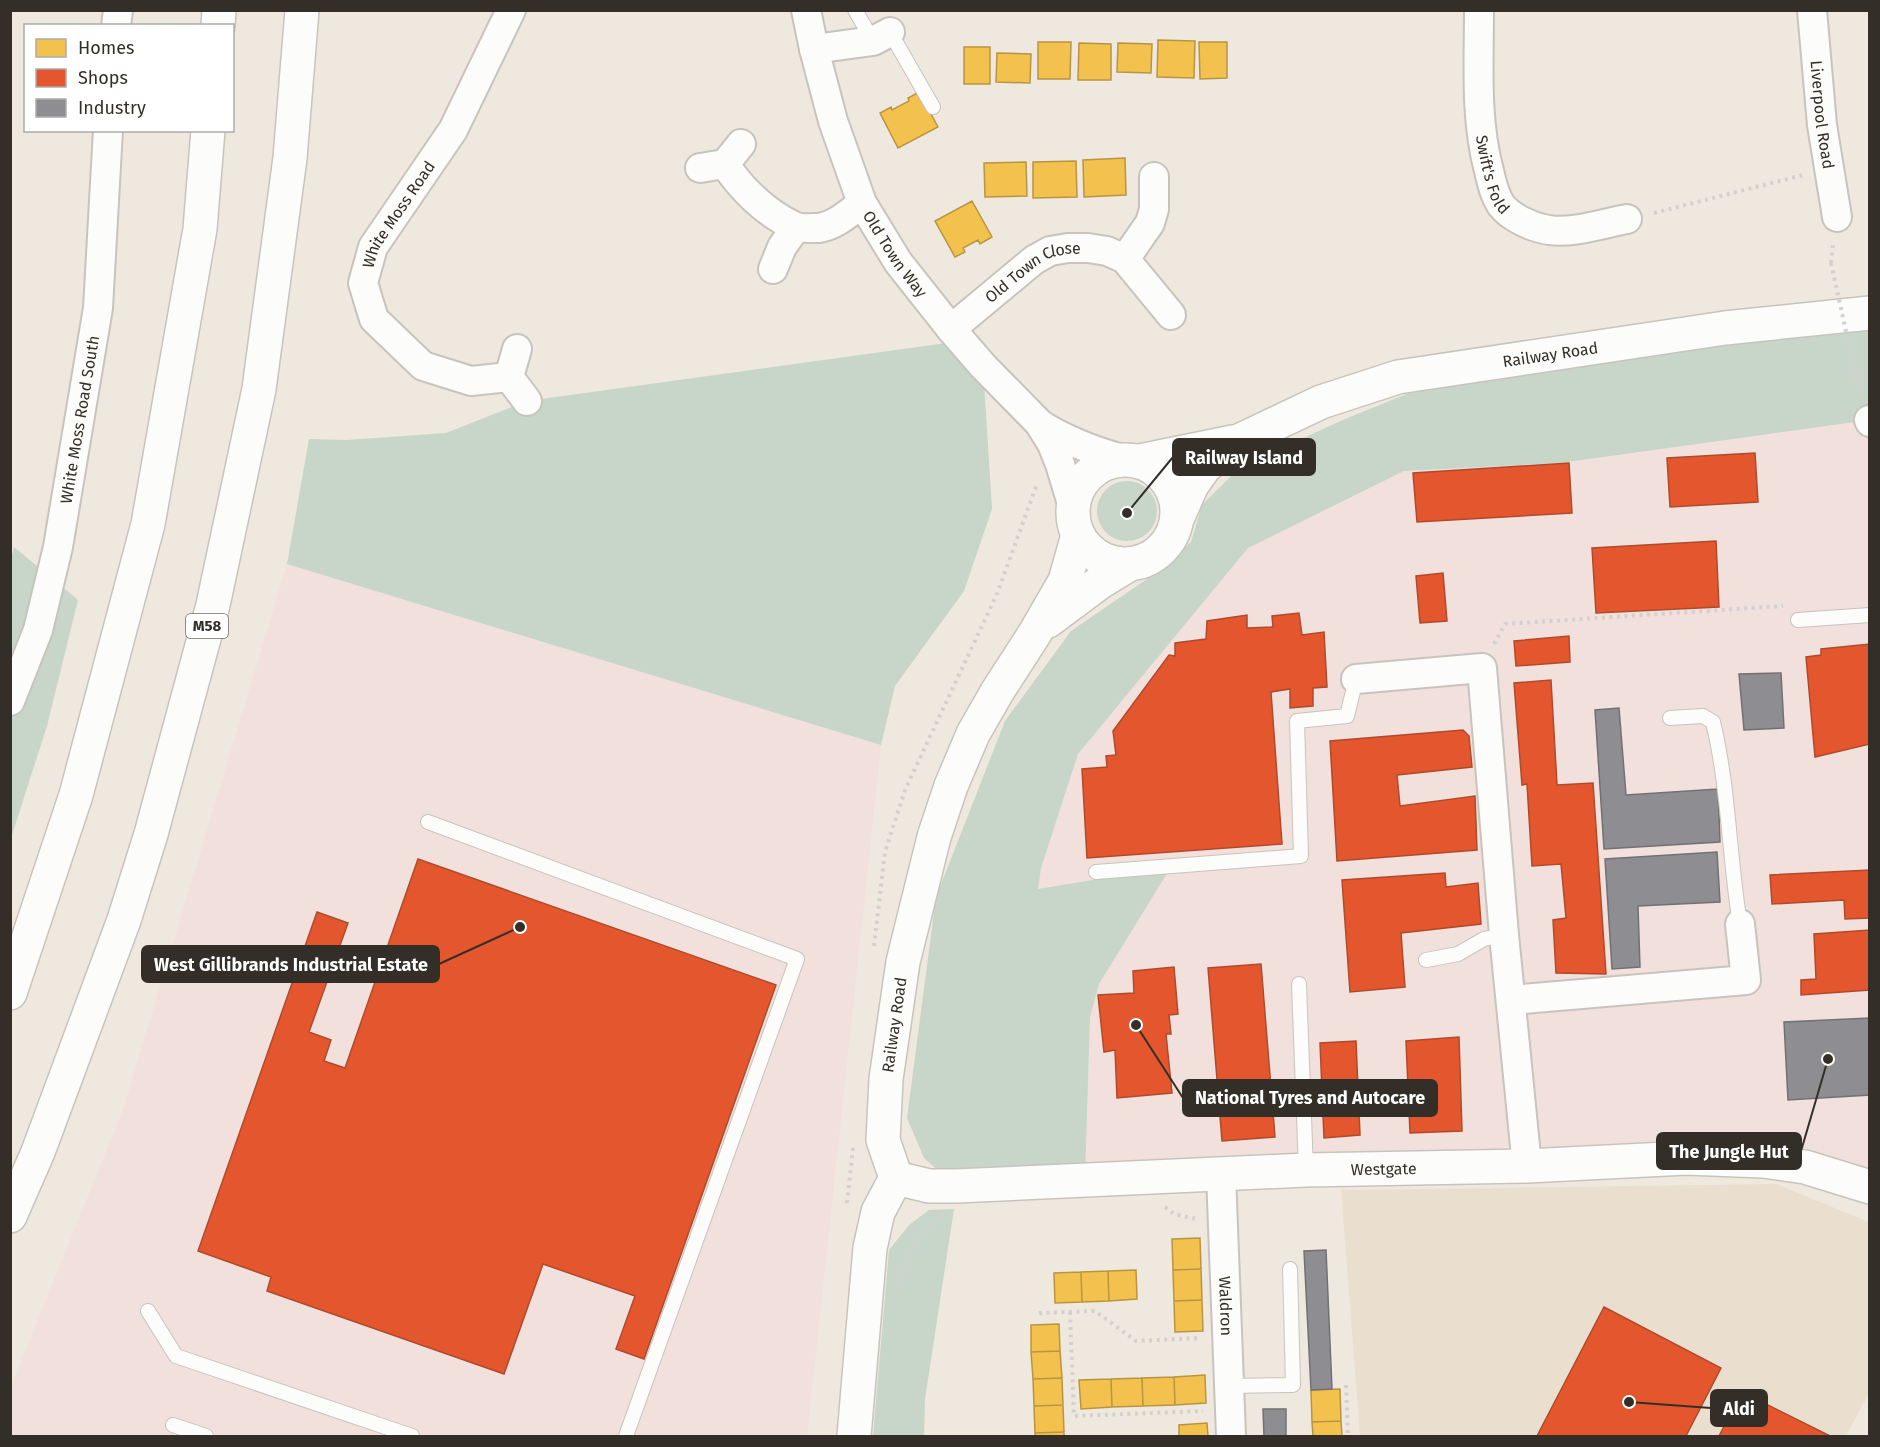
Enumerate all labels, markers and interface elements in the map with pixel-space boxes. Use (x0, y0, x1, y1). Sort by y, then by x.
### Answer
legend (24, 24, 234, 132)
text: Homes (78, 37, 134, 59)
street label: Liverpool Road (1807, 59, 1838, 170)
text: Shops (78, 67, 128, 89)
text: Industry (78, 97, 146, 119)
street label: Swift's Fold (1473, 134, 1514, 218)
street label: White Moss Road (358, 157, 439, 270)
street label: Old Town Way (859, 207, 932, 301)
street label: Old Town Close (981, 239, 1081, 306)
street label: White Moss Road South (56, 334, 103, 505)
street label: Railway Road (1501, 338, 1599, 371)
callout: Railway Island (1173, 439, 1315, 475)
text: Railway Island (1185, 447, 1303, 469)
road number: M58 (186, 614, 228, 638)
callout: West Gillibrands Industrial Estate (142, 946, 439, 982)
text: West Gillibrands Industrial Estate (154, 954, 428, 976)
street label: Railway Road (878, 976, 910, 1074)
callout: National Tyres and Autocare (1183, 1080, 1437, 1116)
text: National Tyres and Autocare (1195, 1087, 1425, 1109)
callout: The Jungle Hut (1657, 1133, 1801, 1169)
text: The Jungle Hut (1669, 1141, 1790, 1163)
street label: Westgate (1351, 1158, 1417, 1179)
street label: Waldron (1215, 1276, 1237, 1336)
callout: Aldi (1711, 1390, 1767, 1426)
text: Aldi (1722, 1398, 1755, 1420)

